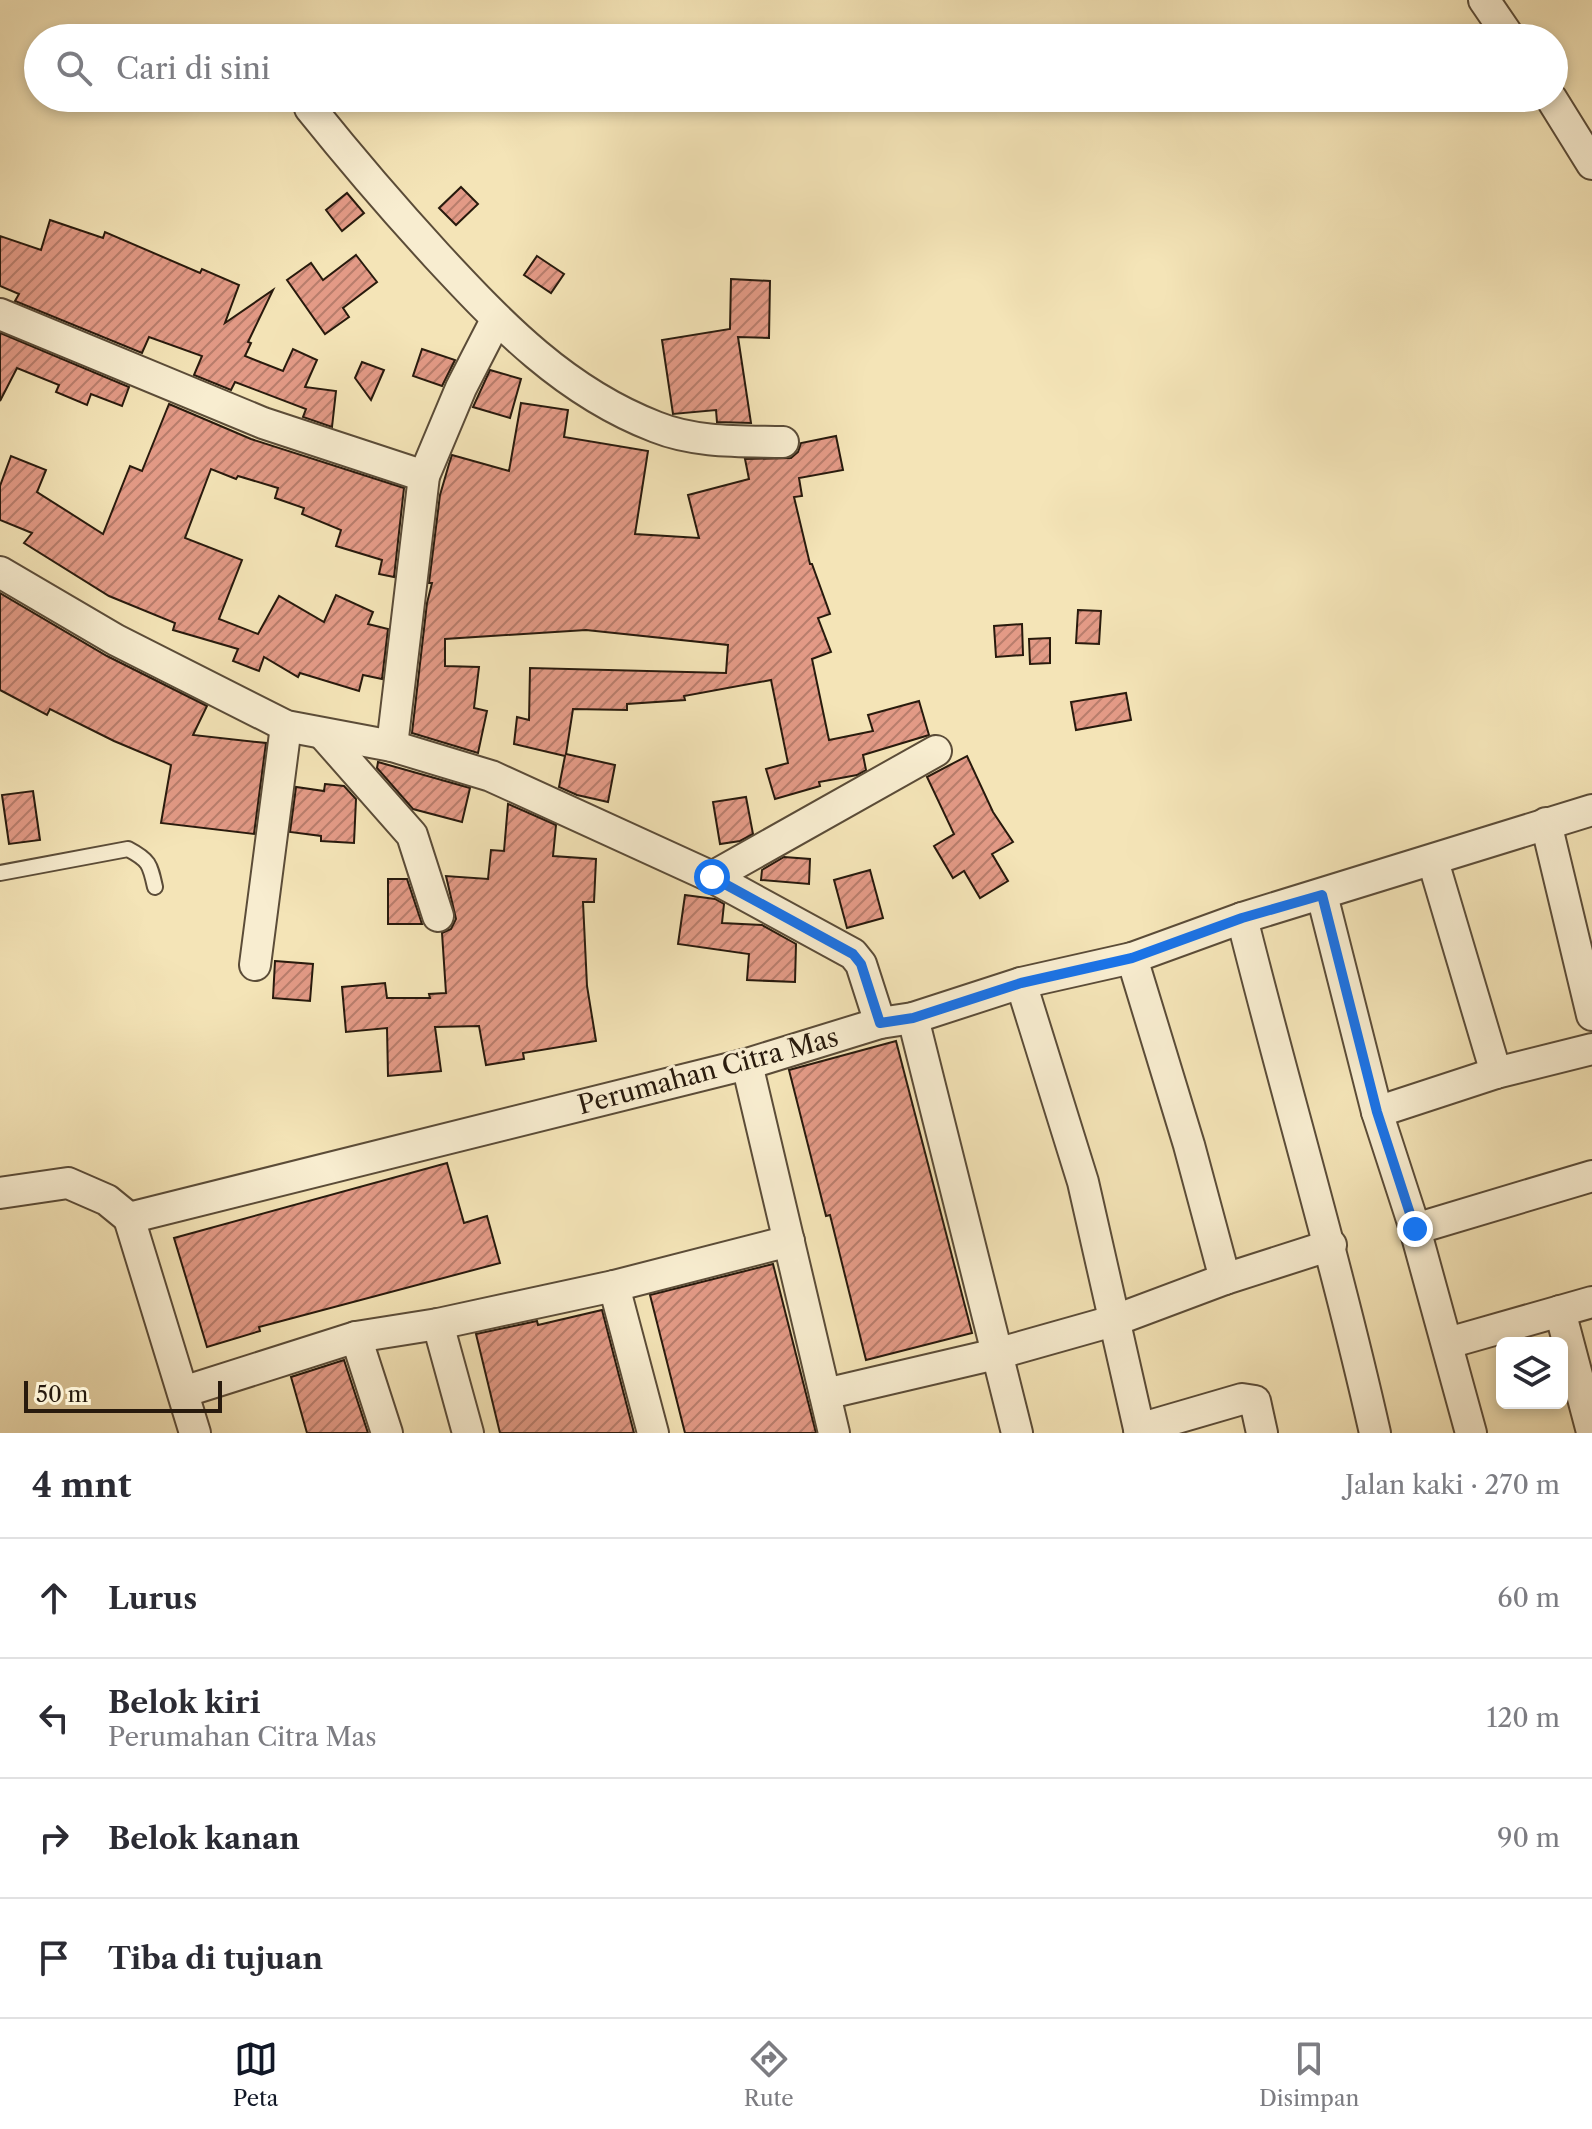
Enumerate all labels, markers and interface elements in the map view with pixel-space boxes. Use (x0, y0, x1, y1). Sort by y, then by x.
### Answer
search box (24, 24, 1568, 112)
icon: search (52, 46, 96, 90)
text: Cari di sini (116, 50, 270, 87)
route start (694, 859, 730, 895)
street label: Perumahan Citra Mas (574, 1021, 842, 1121)
route end (1397, 1211, 1433, 1247)
map controls (1496, 1337, 1568, 1409)
button: layers (1496, 1337, 1568, 1409)
scale bar (24, 1377, 222, 1413)
text: 50 m (36, 1381, 88, 1408)
text: 4 mnt (32, 1464, 131, 1506)
text: Jalan kaki · 270 m (1345, 1469, 1560, 1501)
icon: ahead (32, 1576, 76, 1620)
text: Lurus (108, 1580, 197, 1617)
text: 60 m (1497, 1582, 1560, 1614)
text: Belok kiri (108, 1684, 260, 1721)
icon: left (32, 1696, 76, 1740)
text: 120 m (1486, 1702, 1560, 1734)
text: Perumahan Citra Mas (108, 1721, 377, 1753)
icon: right (32, 1816, 76, 1860)
text: Belok kanan (108, 1820, 300, 1857)
text: 90 m (1497, 1822, 1560, 1854)
icon: arrive (32, 1936, 76, 1980)
text: Tiba di tujuan (108, 1940, 323, 1977)
tab: Peta (233, 2037, 278, 2112)
tab: Rute (744, 2037, 794, 2112)
tab: Disimpan (1259, 2037, 1359, 2112)

